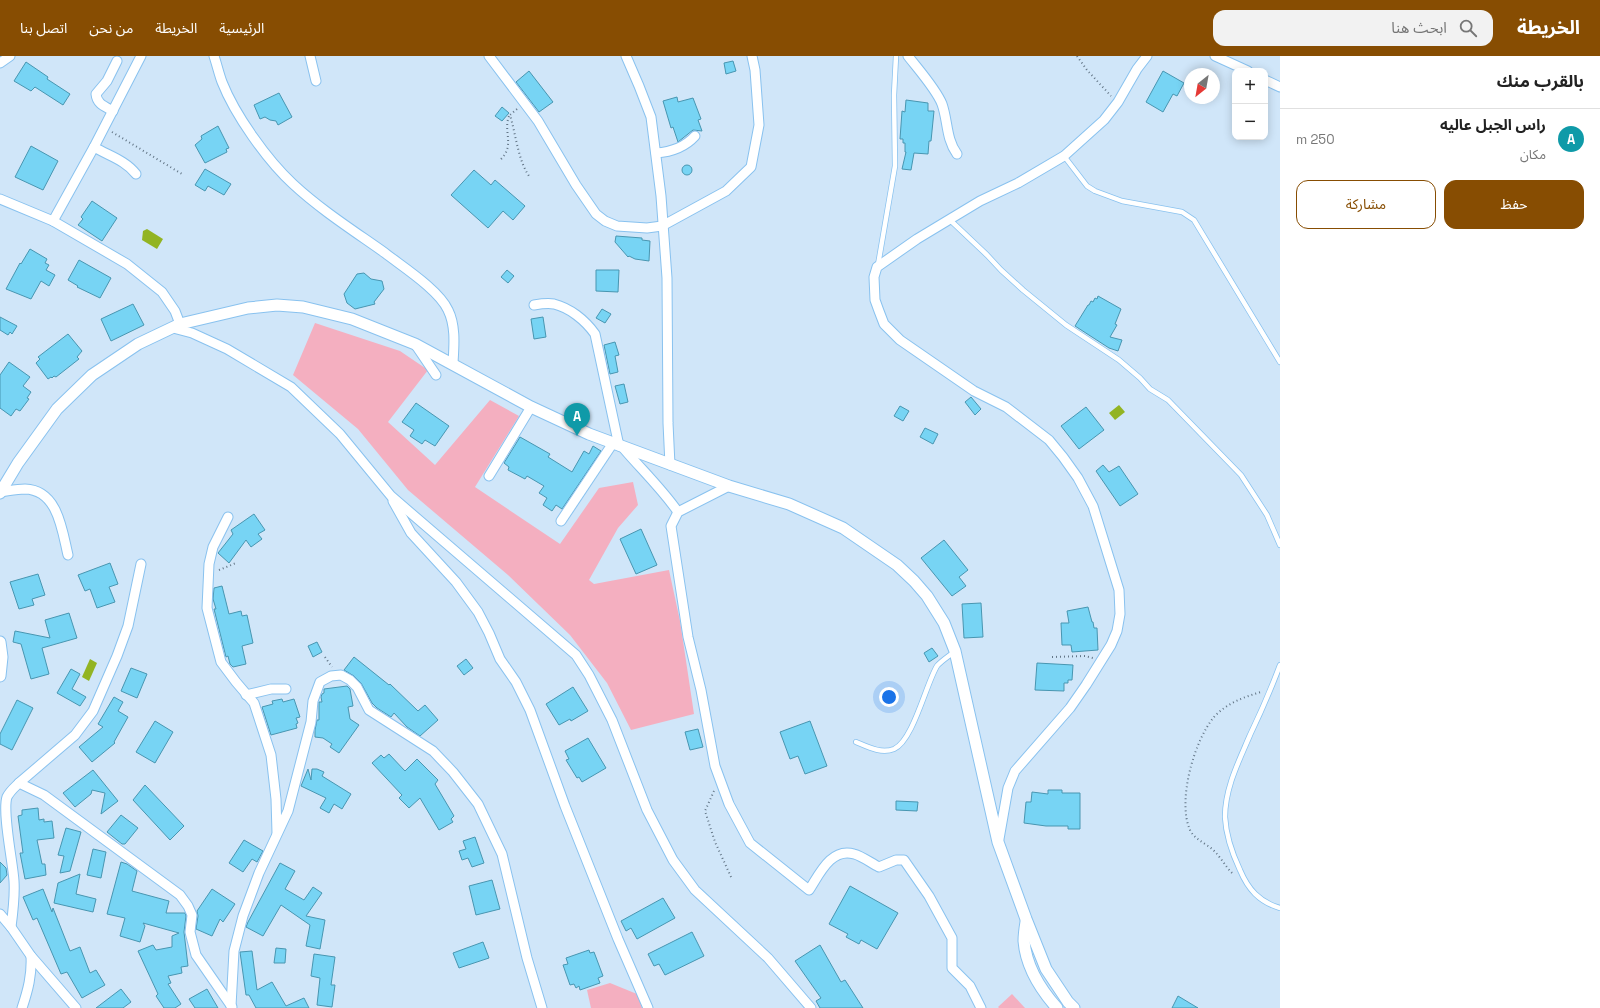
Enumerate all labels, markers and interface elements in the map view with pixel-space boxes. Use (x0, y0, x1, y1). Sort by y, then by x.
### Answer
search box (1213, 10, 1493, 46)
text: الخريطة (1517, 15, 1580, 40)
icon: search (1457, 17, 1479, 39)
text: ابحث هنا (1391, 18, 1447, 37)
text: اتصل بنا (20, 19, 67, 37)
text: من نحن (89, 19, 133, 37)
text: الخريطة (155, 19, 197, 37)
text: الرئيسية (219, 19, 264, 37)
north arrow (1184, 68, 1220, 104)
map controls (1232, 68, 1268, 140)
button: + (1232, 68, 1268, 104)
text: بالقرب منك (1497, 70, 1584, 92)
button: − (1232, 104, 1268, 140)
text: راس الجبل عاليه (1440, 115, 1546, 134)
text: 250 m (1296, 131, 1335, 148)
text: A (1567, 131, 1575, 148)
text: مكان (1520, 146, 1546, 163)
button: مشاركة (1296, 180, 1436, 229)
button: حفظ (1444, 180, 1584, 229)
pin: A (564, 403, 590, 436)
your location (879, 687, 899, 707)

